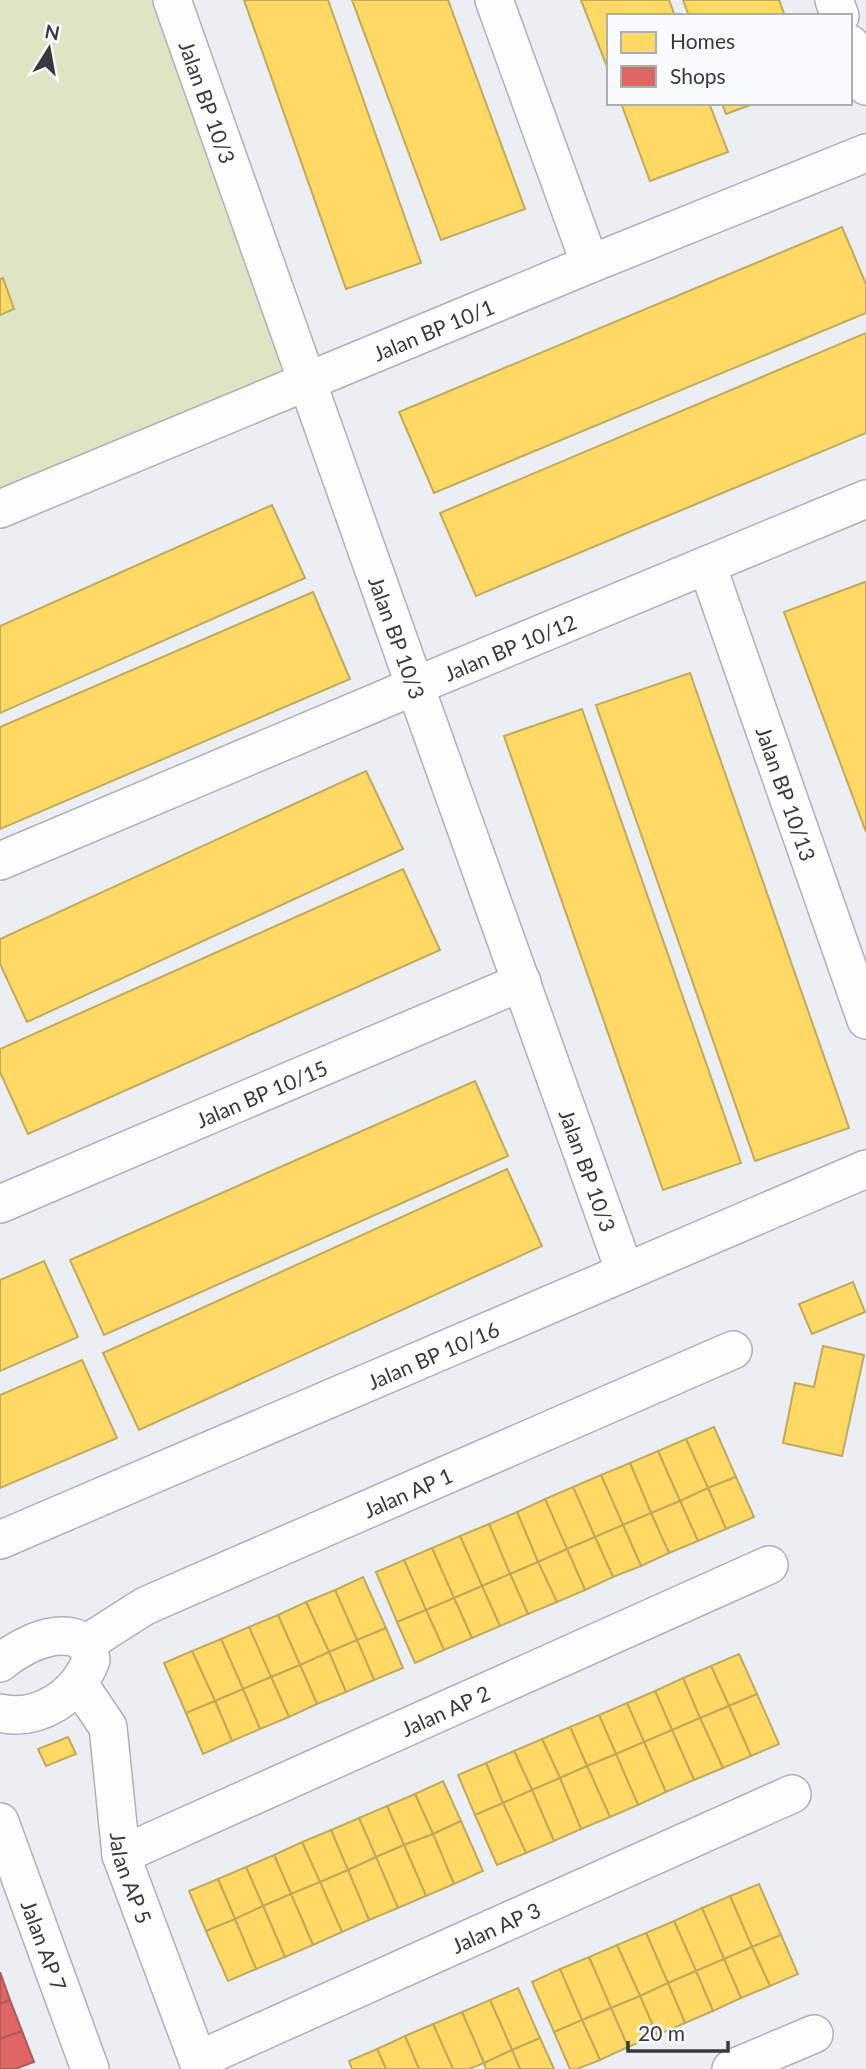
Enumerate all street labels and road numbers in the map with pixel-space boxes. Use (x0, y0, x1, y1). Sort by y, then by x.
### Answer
street label: Jalan BP 10/3 (175, 37, 241, 167)
street label: Jalan BP 10/1 (369, 293, 497, 365)
street label: Jalan BP 10/3 (364, 572, 431, 702)
street label: Jalan BP 10/12 (440, 608, 580, 685)
street label: Jalan BP 10/13 (752, 723, 822, 864)
street label: Jalan BP 10/15 (192, 1054, 331, 1132)
street label: Jalan BP 10/3 (555, 1105, 622, 1235)
street label: Jalan BP 10/16 (363, 1315, 503, 1394)
street label: Jalan AP 1 (359, 1461, 456, 1522)
street label: Jalan AP 2 (397, 1679, 493, 1741)
street label: Jalan AP 5 (106, 1831, 158, 1927)
street label: Jalan AP 7 (17, 1896, 73, 1994)
street label: Jalan AP 3 (447, 1896, 544, 1957)

